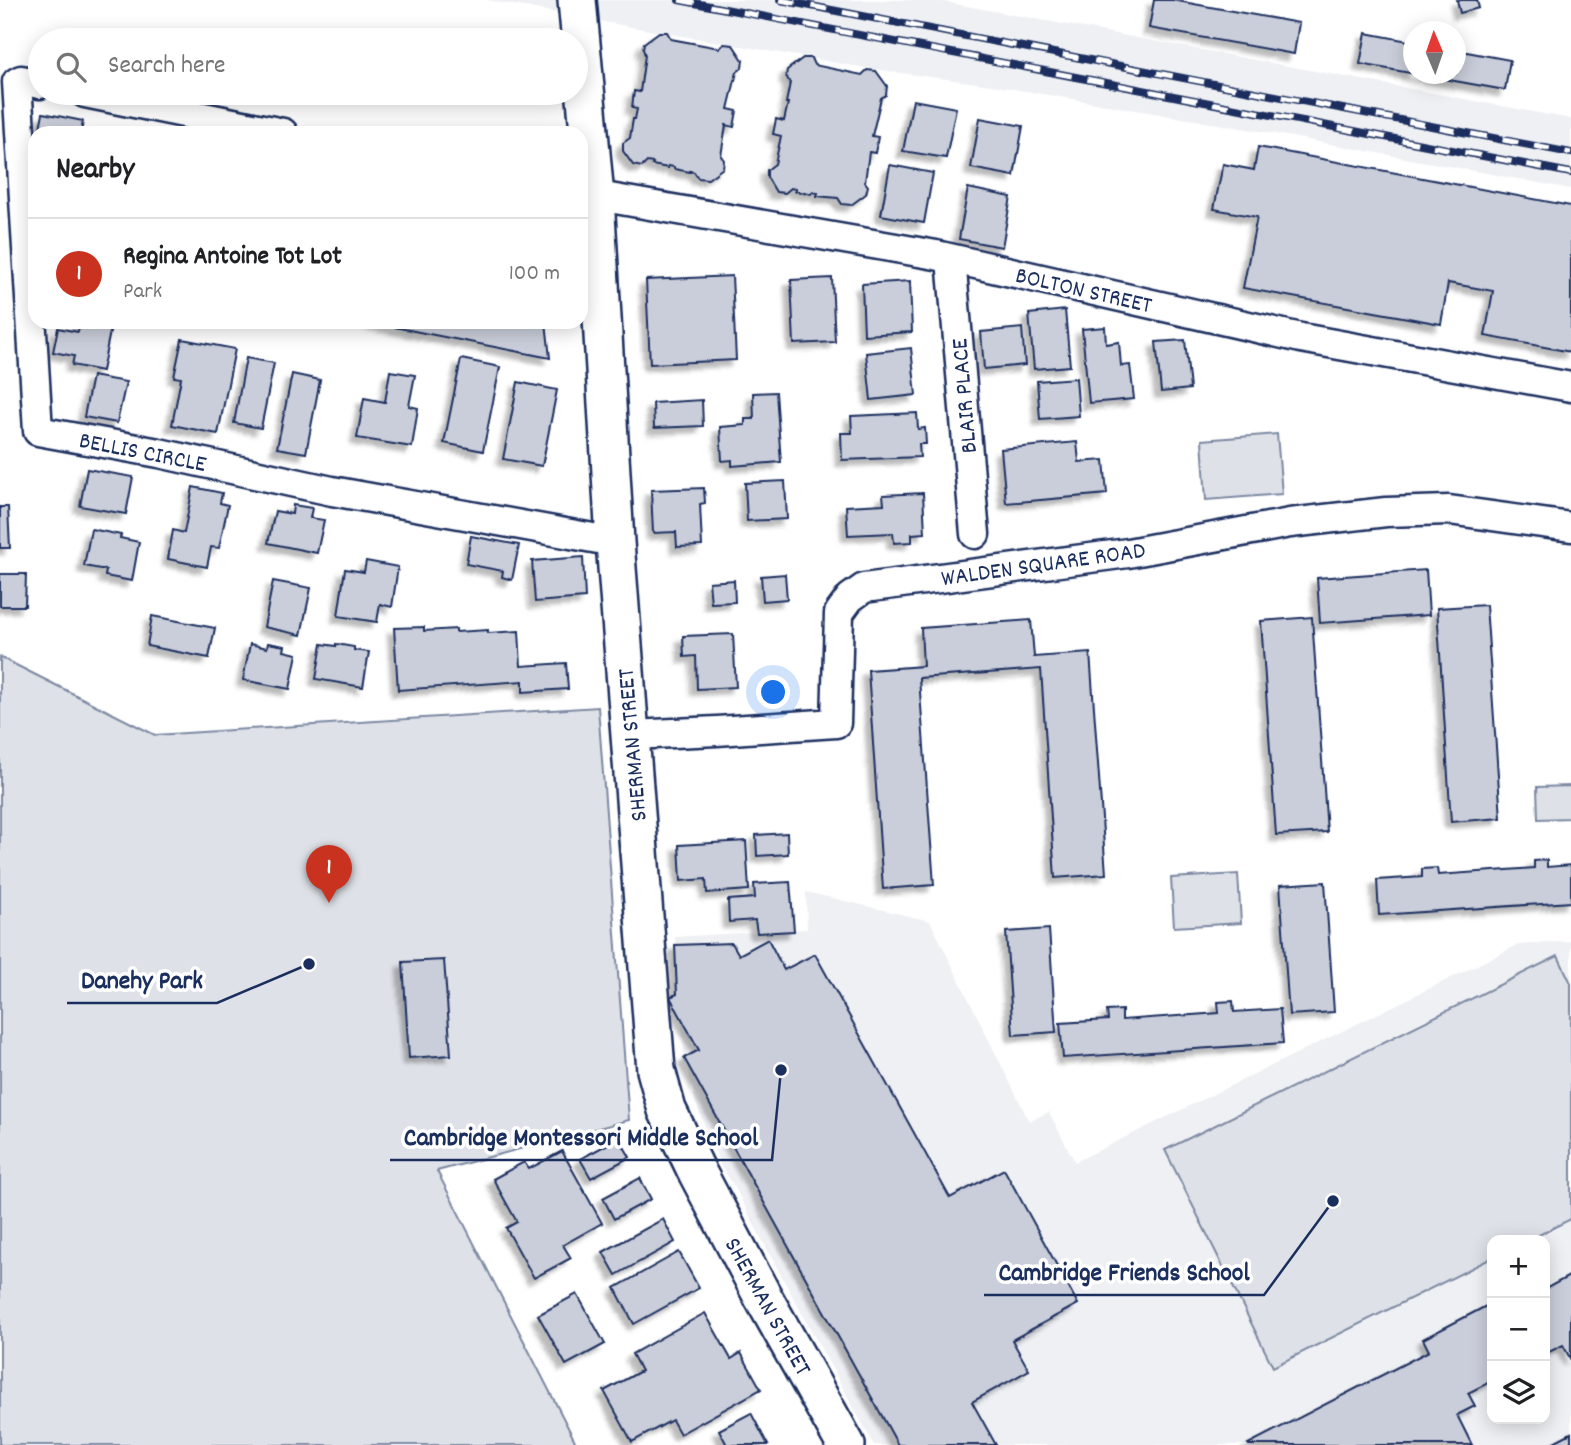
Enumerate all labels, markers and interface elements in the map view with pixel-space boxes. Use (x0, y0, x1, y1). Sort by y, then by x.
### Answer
north arrow (1403, 21, 1466, 84)
search box (28, 28, 588, 105)
icon: search (52, 48, 90, 86)
text: Search here (108, 48, 226, 85)
text: Nearby (56, 150, 134, 193)
text: Regina Antoine Tot Lot (123, 239, 342, 276)
text: 1 (76, 258, 82, 291)
text: 100 m (509, 258, 560, 291)
street label: BOLTON STREET (1012, 260, 1155, 324)
text: Park (123, 276, 162, 309)
street label: BLAIR PLACE (944, 337, 988, 455)
street label: BELLIS CIRCLE (76, 425, 209, 483)
street label: WALDEN SQUARE ROAD (939, 535, 1148, 597)
street label: SHERMAN STREET (610, 667, 658, 823)
your location (756, 675, 790, 709)
pin: 1 (306, 845, 352, 903)
callout: Danehy Park (67, 956, 217, 1003)
text: Danehy Park (81, 964, 203, 1001)
callout: Cambridge Montessori Middle School (390, 1113, 772, 1160)
text: Cambridge Montessori Middle School (404, 1121, 759, 1158)
street label: SHERMAN STREET (714, 1232, 819, 1383)
map controls (1487, 1235, 1550, 1424)
button: + (1487, 1235, 1550, 1298)
callout: Cambridge Friends School (984, 1248, 1264, 1295)
text: Cambridge Friends School (998, 1256, 1250, 1293)
button: − (1487, 1298, 1550, 1361)
button: layers (1487, 1361, 1550, 1424)

